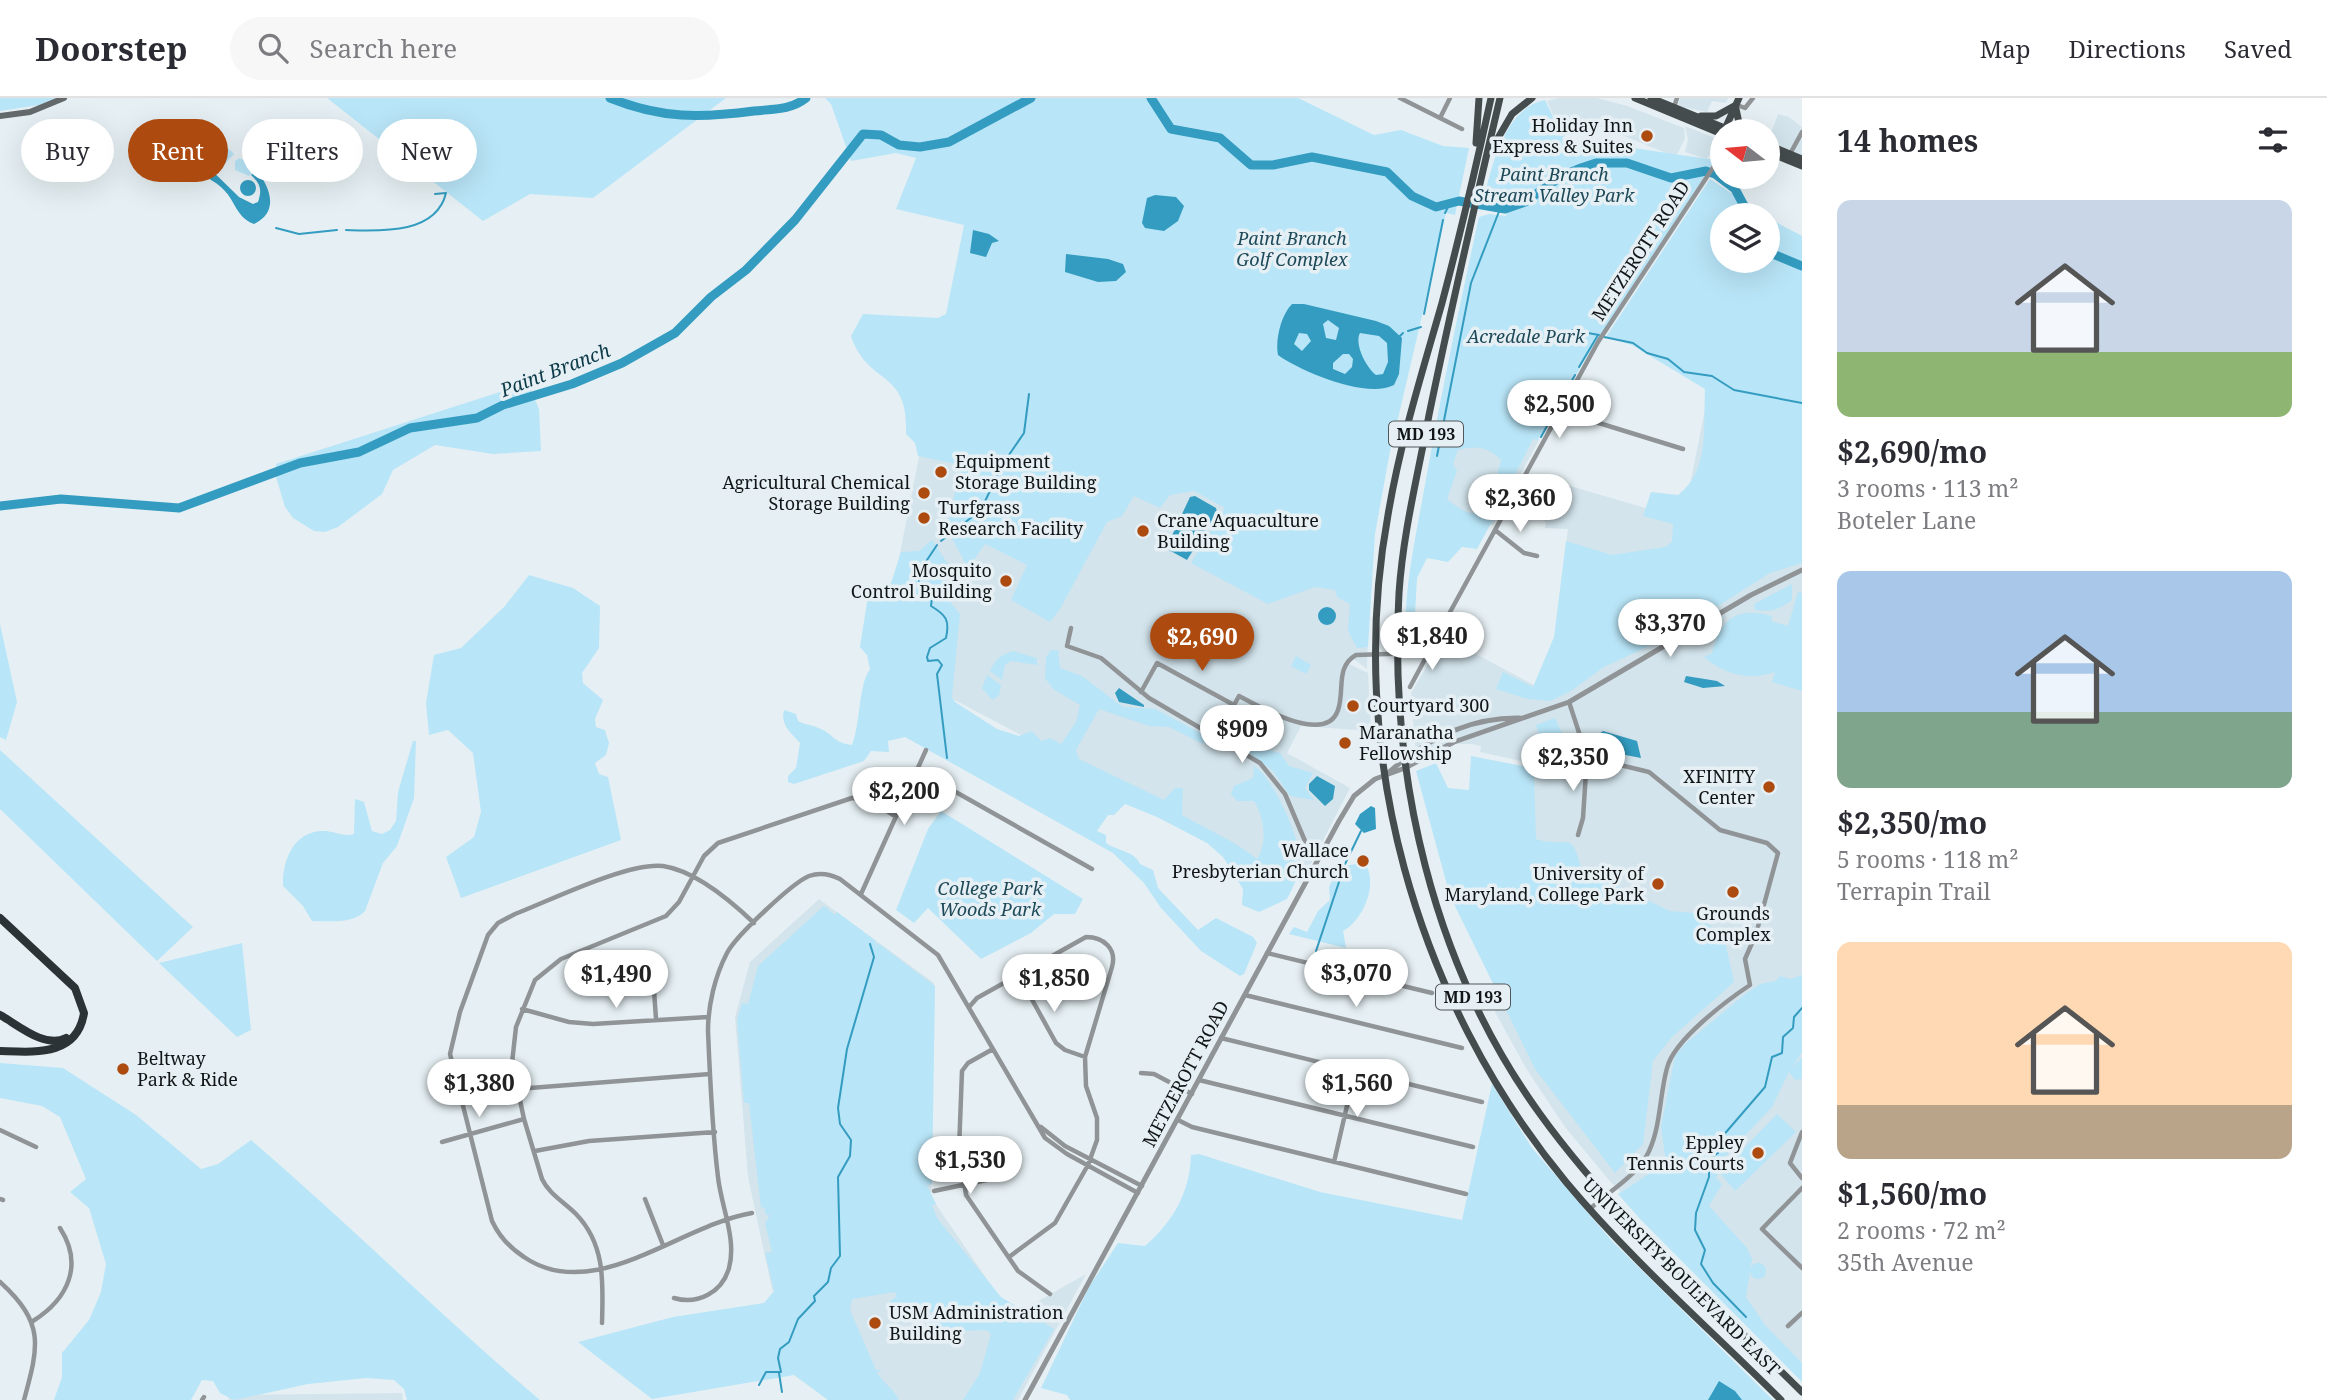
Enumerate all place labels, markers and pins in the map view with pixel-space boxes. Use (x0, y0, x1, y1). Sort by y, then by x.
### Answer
place label: Holiday Inn Express & Suites (1492, 113, 1633, 158)
marker: Holiday Inn Express & Suites (1639, 128, 1655, 144)
pin: $2,500 (1502, 380, 1616, 440)
place label: Equipment Storage Building (955, 449, 1097, 494)
marker: Equipment Storage Building (933, 464, 949, 480)
place label: Agricultural Chemical Storage Building (722, 470, 910, 515)
pin: $2,360 (1463, 474, 1577, 534)
marker: Agricultural Chemical Storage Building (916, 485, 932, 501)
place label: Turfgrass Research Facility (938, 495, 1084, 540)
place label: Crane Aquaculture Building (1157, 508, 1319, 553)
marker: Turfgrass Research Facility (916, 510, 932, 526)
marker: Crane Aquaculture Building (1135, 523, 1151, 539)
place label: Mosquito Control Building (851, 558, 992, 603)
marker: Mosquito Control Building (998, 573, 1014, 589)
pin: $3,370 (1613, 600, 1727, 659)
pin: $1,840 (1375, 612, 1489, 672)
pin: $2,690 (1145, 614, 1259, 673)
place label: Courtyard 300 (1367, 693, 1489, 717)
marker: Courtyard 300 (1345, 698, 1361, 714)
pin: $909 (1201, 706, 1283, 765)
place label: Maranatha Fellowship (1359, 720, 1454, 765)
pin: $2,350 (1516, 734, 1630, 793)
marker: Maranatha Fellowship (1337, 735, 1353, 751)
place label: XFINITY Center (1683, 764, 1756, 809)
pin: $2,200 (847, 768, 961, 827)
marker: XFINITY Center (1761, 779, 1777, 795)
place label: Wallace Presbyterian Church (1172, 838, 1349, 883)
marker: Wallace Presbyterian Church (1355, 853, 1371, 869)
place label: University of Maryland, College Park (1445, 861, 1645, 906)
marker: University of Maryland, College Park (1650, 876, 1666, 892)
marker: Grounds Complex (1725, 884, 1741, 900)
place label: Grounds Complex (1695, 901, 1771, 946)
pin: $1,490 (559, 950, 673, 1010)
pin: $3,070 (1299, 950, 1413, 1009)
pin: $1,850 (997, 954, 1111, 1014)
place label: Beltway Park & Ride (137, 1046, 238, 1091)
pin: $1,380 (422, 1060, 536, 1119)
pin: $1,560 (1300, 1060, 1414, 1119)
marker: Beltway Park & Ride (115, 1061, 131, 1077)
place label: Eppley Tennis Courts (1627, 1130, 1745, 1175)
pin: $1,530 (913, 1136, 1027, 1196)
marker: Eppley Tennis Courts (1750, 1145, 1766, 1161)
place label: USM Administration Building (889, 1300, 1064, 1345)
marker: USM Administration Building (867, 1315, 883, 1331)

